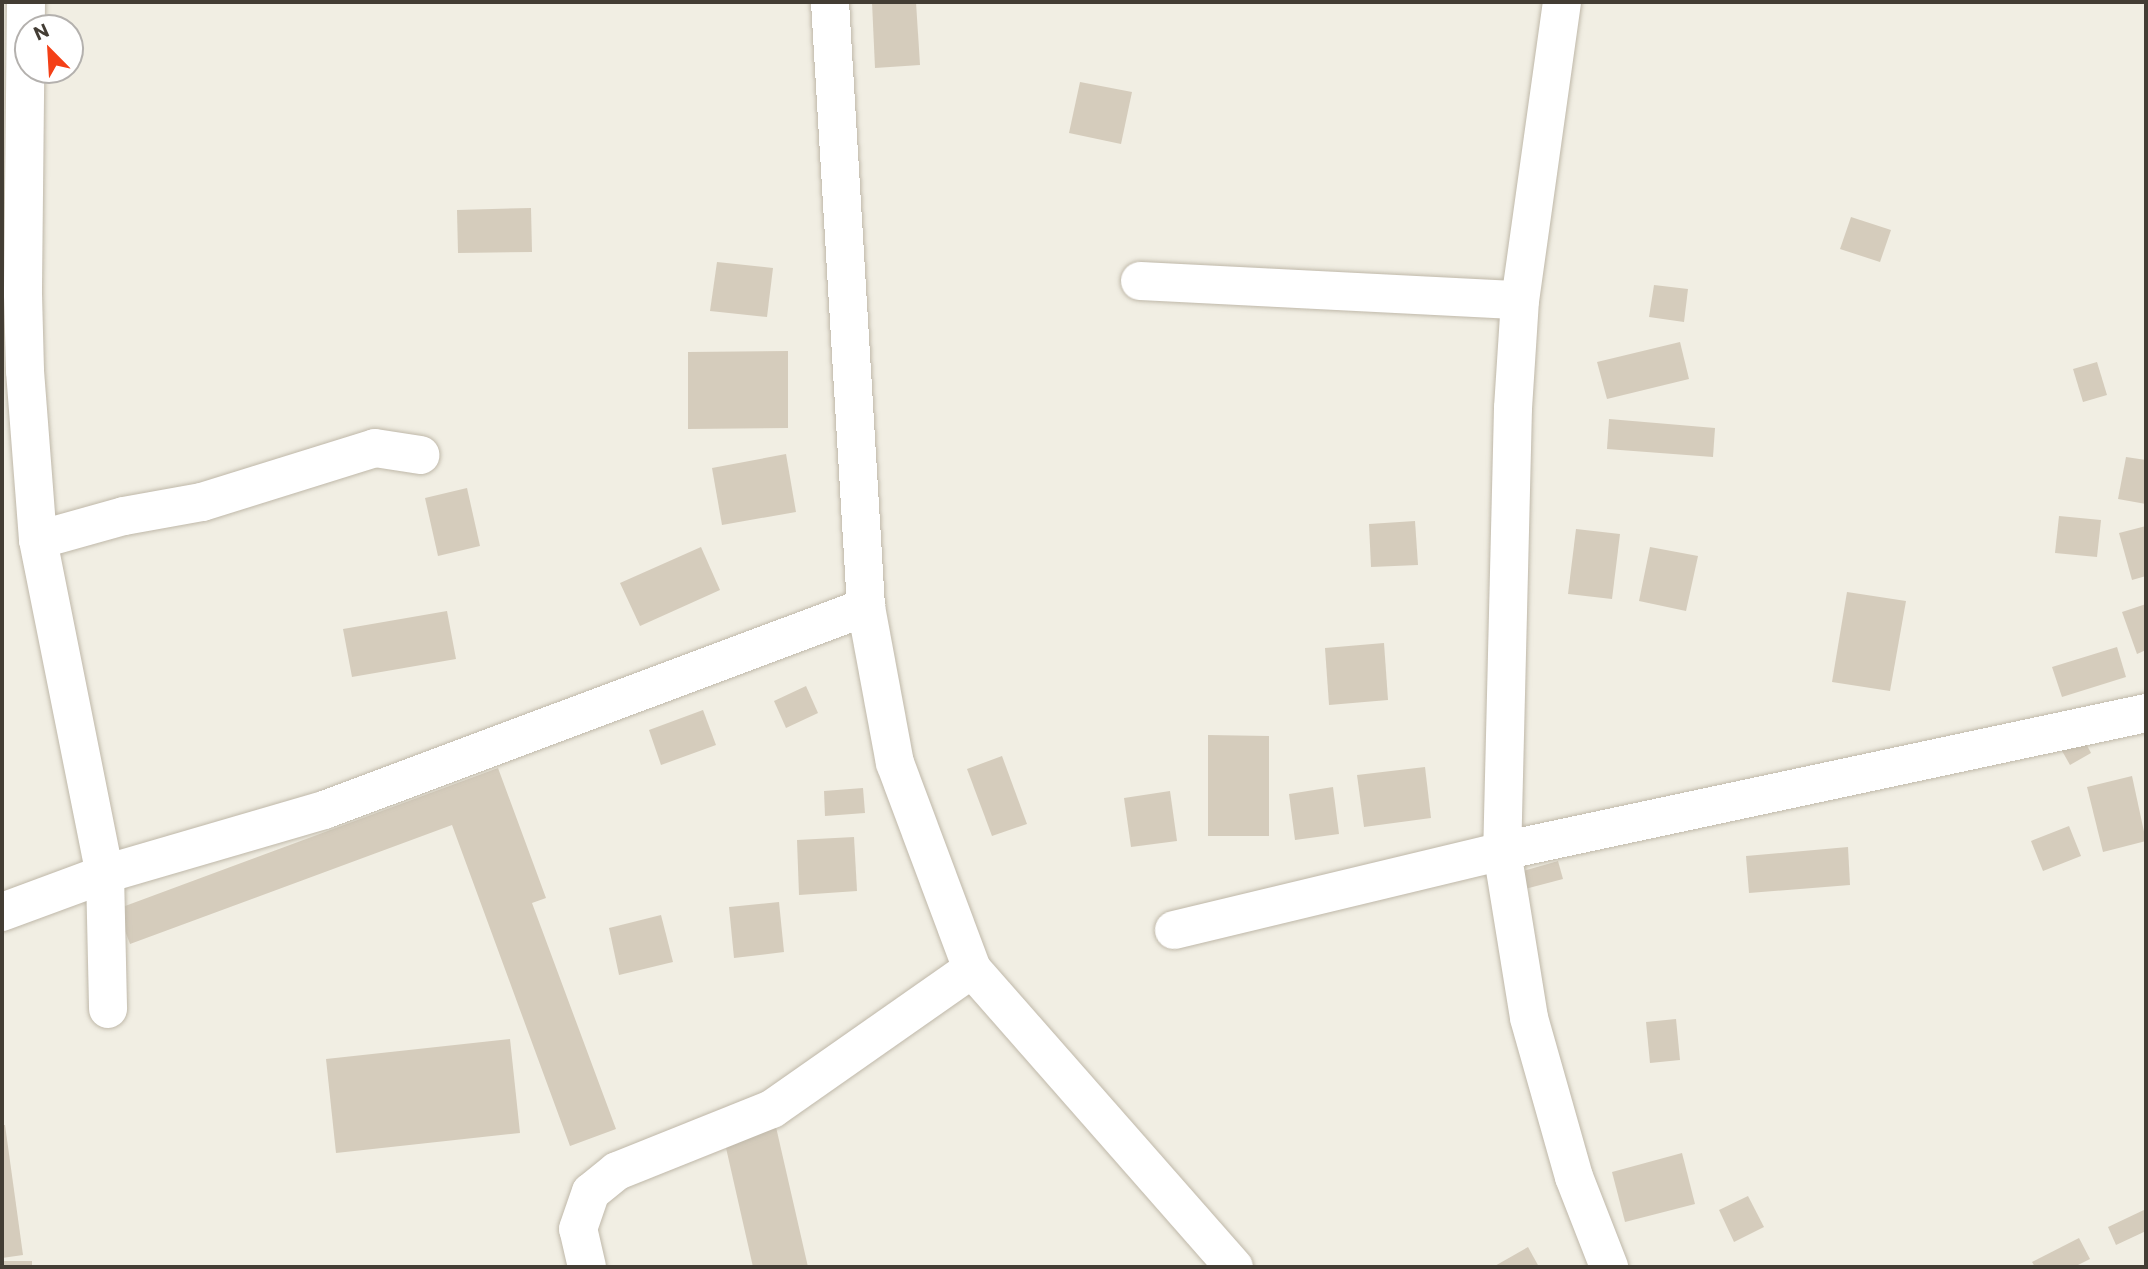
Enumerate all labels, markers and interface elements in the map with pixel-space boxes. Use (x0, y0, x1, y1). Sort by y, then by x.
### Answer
north arrow (14, 14, 84, 84)
text: N (30, 18, 52, 45)

